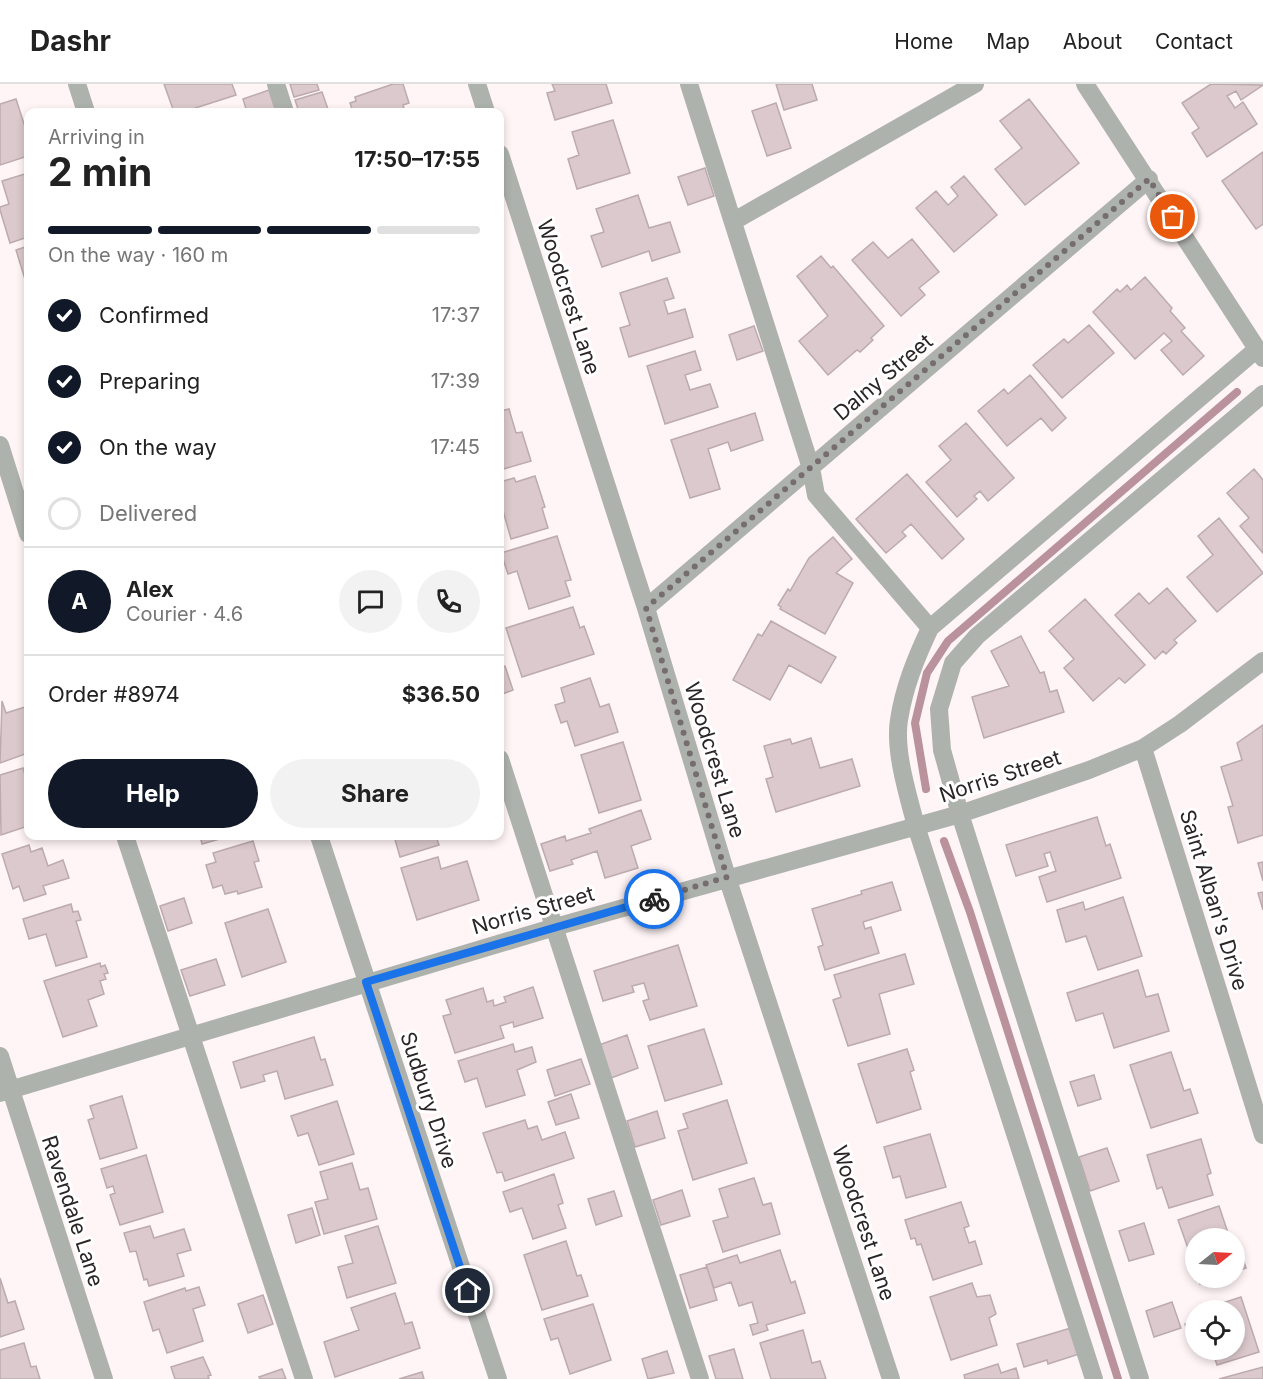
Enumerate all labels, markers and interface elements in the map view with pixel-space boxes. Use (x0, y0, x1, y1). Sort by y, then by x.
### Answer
text: Dashr (30, 24, 111, 58)
text: Home (894, 29, 953, 54)
text: Map (986, 29, 1030, 54)
text: About (1063, 29, 1122, 54)
text: Contact (1155, 29, 1233, 54)
text: Arriving in (48, 125, 145, 149)
text: 17:50–17:55 (354, 146, 480, 172)
text: 2 min (48, 148, 152, 195)
pin (1147, 191, 1198, 242)
icon: bag (1156, 200, 1189, 233)
street label: Woodcrest Lane (532, 216, 606, 378)
text: On the way · 160 m (48, 243, 228, 267)
icon: check (48, 299, 81, 332)
text: Confirmed (99, 302, 209, 328)
text: 17:37 (432, 303, 480, 327)
street label: Dalny Street (829, 328, 938, 425)
icon: check (48, 365, 81, 398)
text: Preparing (99, 368, 200, 394)
text: 17:39 (431, 369, 480, 393)
icon: check (48, 431, 81, 464)
text: On the way (99, 434, 217, 460)
text: 17:45 (430, 435, 480, 459)
text: Delivered (99, 500, 197, 526)
button: chat (339, 570, 402, 633)
button: phone (417, 570, 480, 633)
text: Alex (126, 576, 174, 602)
text: A (71, 588, 88, 614)
text: Courier · 4.6 (126, 602, 243, 626)
street label: Woodcrest Lane (679, 679, 751, 841)
text: Order #8974 (48, 681, 180, 707)
text: $36.50 (402, 681, 480, 707)
street label: Norris Street (936, 745, 1064, 807)
button: Help (48, 759, 258, 828)
button: Share (270, 759, 480, 828)
street label: Saint Alban's Drive (1175, 807, 1253, 993)
courier (624, 869, 684, 929)
street label: Norris Street (469, 881, 597, 939)
icon: bike (638, 883, 671, 916)
street label: Sudbury Drive (395, 1029, 463, 1171)
street label: Ravendale Lane (37, 1132, 109, 1290)
street label: Woodcrest Lane (827, 1142, 901, 1304)
north arrow (1185, 1228, 1245, 1288)
map controls (1185, 1228, 1245, 1360)
pin (442, 1265, 493, 1316)
icon: home (451, 1274, 484, 1307)
button: locate (1185, 1300, 1245, 1360)

